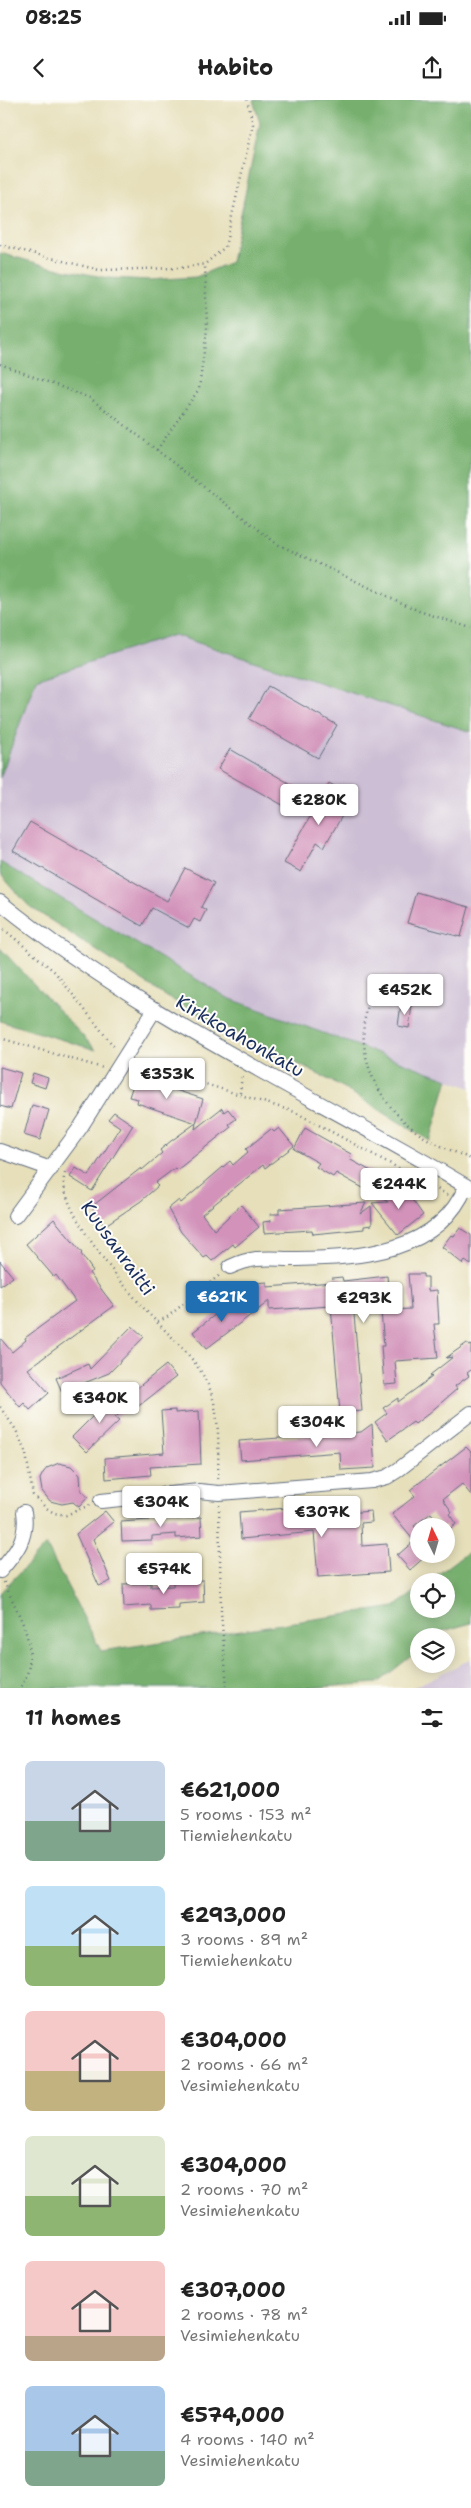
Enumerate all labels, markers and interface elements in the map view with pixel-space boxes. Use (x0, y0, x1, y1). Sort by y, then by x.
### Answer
text: 08:25 (25, 5, 82, 30)
text: Habito (198, 53, 273, 82)
icon: back (25, 54, 53, 82)
icon: share (418, 54, 446, 82)
pin: €280K (284, 784, 354, 826)
text: €280K (291, 789, 347, 810)
pin: €452K (370, 974, 440, 1016)
text: €452K (378, 979, 432, 1000)
street label: Kirkkoahonkatu (171, 989, 309, 1083)
pin: €353K (132, 1058, 202, 1100)
text: €353K (140, 1063, 194, 1084)
pin: €244K (364, 1168, 434, 1210)
text: €244K (371, 1173, 427, 1194)
street label: Kuusanraitti (75, 1196, 161, 1300)
pin: €621K (187, 1280, 257, 1323)
pin: €293K (329, 1282, 399, 1324)
text: €621K (197, 1286, 247, 1307)
text: €293K (337, 1287, 391, 1308)
pin: €340K (65, 1382, 135, 1424)
text: €340K (72, 1387, 128, 1408)
pin: €304K (282, 1406, 352, 1448)
text: €304K (289, 1411, 345, 1432)
pin: €304K (126, 1486, 196, 1528)
text: €304K (133, 1491, 189, 1512)
pin: €307K (287, 1496, 357, 1538)
text: €307K (294, 1501, 350, 1522)
north arrow (410, 1518, 455, 1562)
map controls (410, 1518, 455, 1673)
pin: €574K (129, 1552, 199, 1595)
text: €574K (137, 1558, 191, 1579)
button: locate (410, 1573, 455, 1618)
button: layers (410, 1628, 455, 1673)
text: 11 homes (25, 1704, 121, 1732)
icon: filters (418, 1704, 446, 1732)
text: €621,000 (180, 1776, 280, 1804)
icon: home (65, 1781, 125, 1841)
text: 5 rooms · 153 m² (180, 1804, 312, 1825)
text: Tiemiehenkatu (180, 1825, 292, 1846)
text: €293,000 (180, 1901, 286, 1929)
icon: home (65, 1906, 125, 1966)
text: 3 rooms · 89 m² (180, 1929, 308, 1950)
text: Tiemiehenkatu (180, 1950, 292, 1971)
text: €304,000 (180, 2026, 287, 2054)
icon: home (65, 2031, 125, 2091)
text: 2 rooms · 66 m² (180, 2054, 308, 2075)
text: Vesimiehenkatu (180, 2075, 300, 2096)
text: €304,000 (180, 2151, 287, 2179)
icon: home (65, 2156, 125, 2216)
text: 2 rooms · 70 m² (180, 2179, 308, 2200)
text: Vesimiehenkatu (180, 2200, 300, 2221)
text: €307,000 (180, 2276, 286, 2304)
icon: home (65, 2281, 125, 2341)
text: 2 rooms · 78 m² (180, 2304, 308, 2325)
text: Vesimiehenkatu (180, 2325, 300, 2346)
text: €574,000 (180, 2401, 285, 2429)
icon: home (65, 2406, 125, 2466)
text: 4 rooms · 140 m² (180, 2429, 315, 2450)
text: Vesimiehenkatu (180, 2450, 300, 2471)

